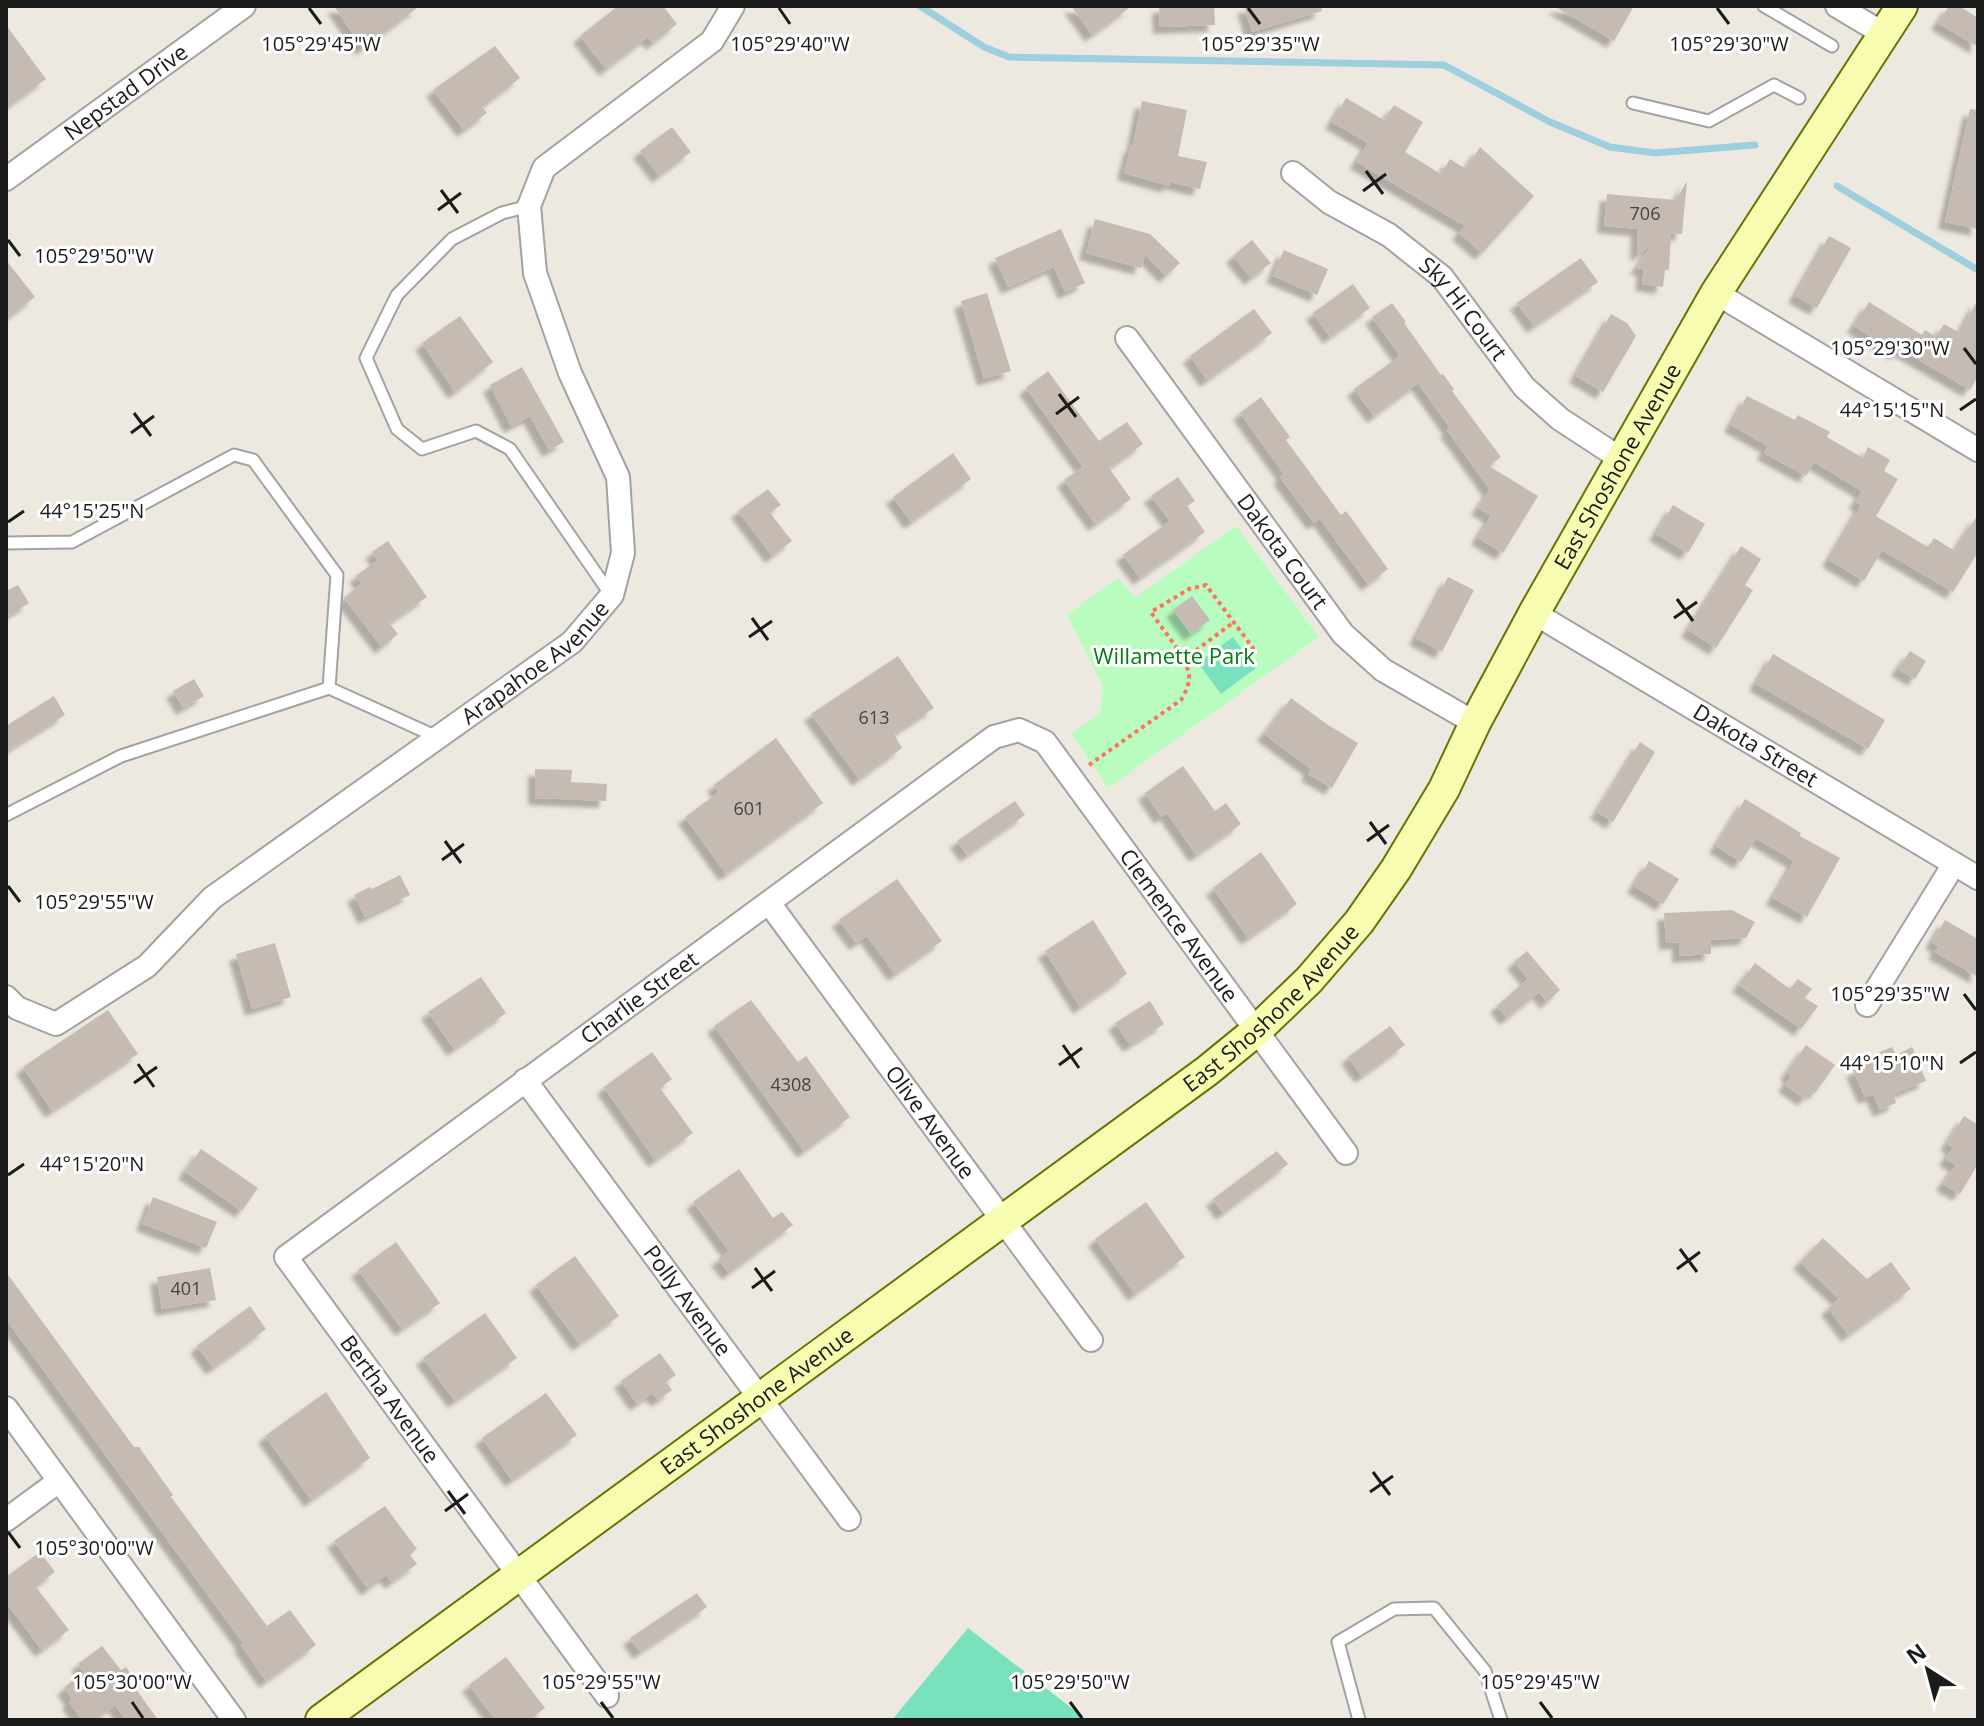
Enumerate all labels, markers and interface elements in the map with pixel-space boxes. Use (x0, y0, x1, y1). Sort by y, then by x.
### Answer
text: 105°29'45"W (261, 30, 381, 57)
text: 105°29'40"W (730, 30, 850, 57)
text: 105°29'35"W (1200, 30, 1320, 57)
text: 105°29'30"W (1669, 30, 1789, 57)
street label: Nepstad Drive (57, 36, 193, 146)
house number: 706 (1630, 201, 1660, 225)
text: 105°29'50"W (34, 242, 154, 269)
street label: Sky Hi Court (1414, 249, 1515, 366)
text: 105°29'30"W (1830, 334, 1950, 361)
street label: East Shoshone Avenue (1546, 357, 1687, 574)
text: 44°15'15"N (1840, 396, 1944, 423)
street label: Dakota Court (1231, 487, 1336, 615)
text: 44°15'25"N (40, 497, 144, 524)
street label: Arapahoe Avenue (455, 594, 615, 730)
park label: Willamette Park (1093, 640, 1255, 670)
street label: Dakota Street (1688, 696, 1824, 793)
house number: 613 (859, 705, 889, 729)
house number: 601 (734, 796, 764, 820)
street label: Clemence Avenue (1114, 842, 1246, 1007)
text: 105°29'55"W (34, 888, 154, 915)
street label: East Shoshone Avenue (1176, 917, 1365, 1098)
street label: Charlie Street (574, 943, 704, 1050)
text: 105°29'35"W (1830, 980, 1950, 1007)
text: 44°15'10"N (1840, 1049, 1944, 1076)
street label: Olive Avenue (879, 1059, 983, 1184)
house number: 4308 (770, 1072, 812, 1096)
text: 44°15'20"N (40, 1150, 144, 1177)
street label: Polly Avenue (638, 1238, 739, 1361)
house number: 401 (171, 1276, 201, 1300)
street label: East Shoshone Avenue (653, 1319, 859, 1481)
street label: Bertha Avenue (334, 1328, 447, 1468)
text: 105°30'00"W (34, 1534, 154, 1561)
north arrow (1888, 1630, 1968, 1710)
text: N (1900, 1636, 1932, 1670)
text: 105°30'00"W (72, 1668, 192, 1695)
text: 105°29'55"W (541, 1668, 661, 1695)
text: 105°29'50"W (1010, 1668, 1130, 1695)
text: 105°29'45"W (1480, 1668, 1600, 1695)

